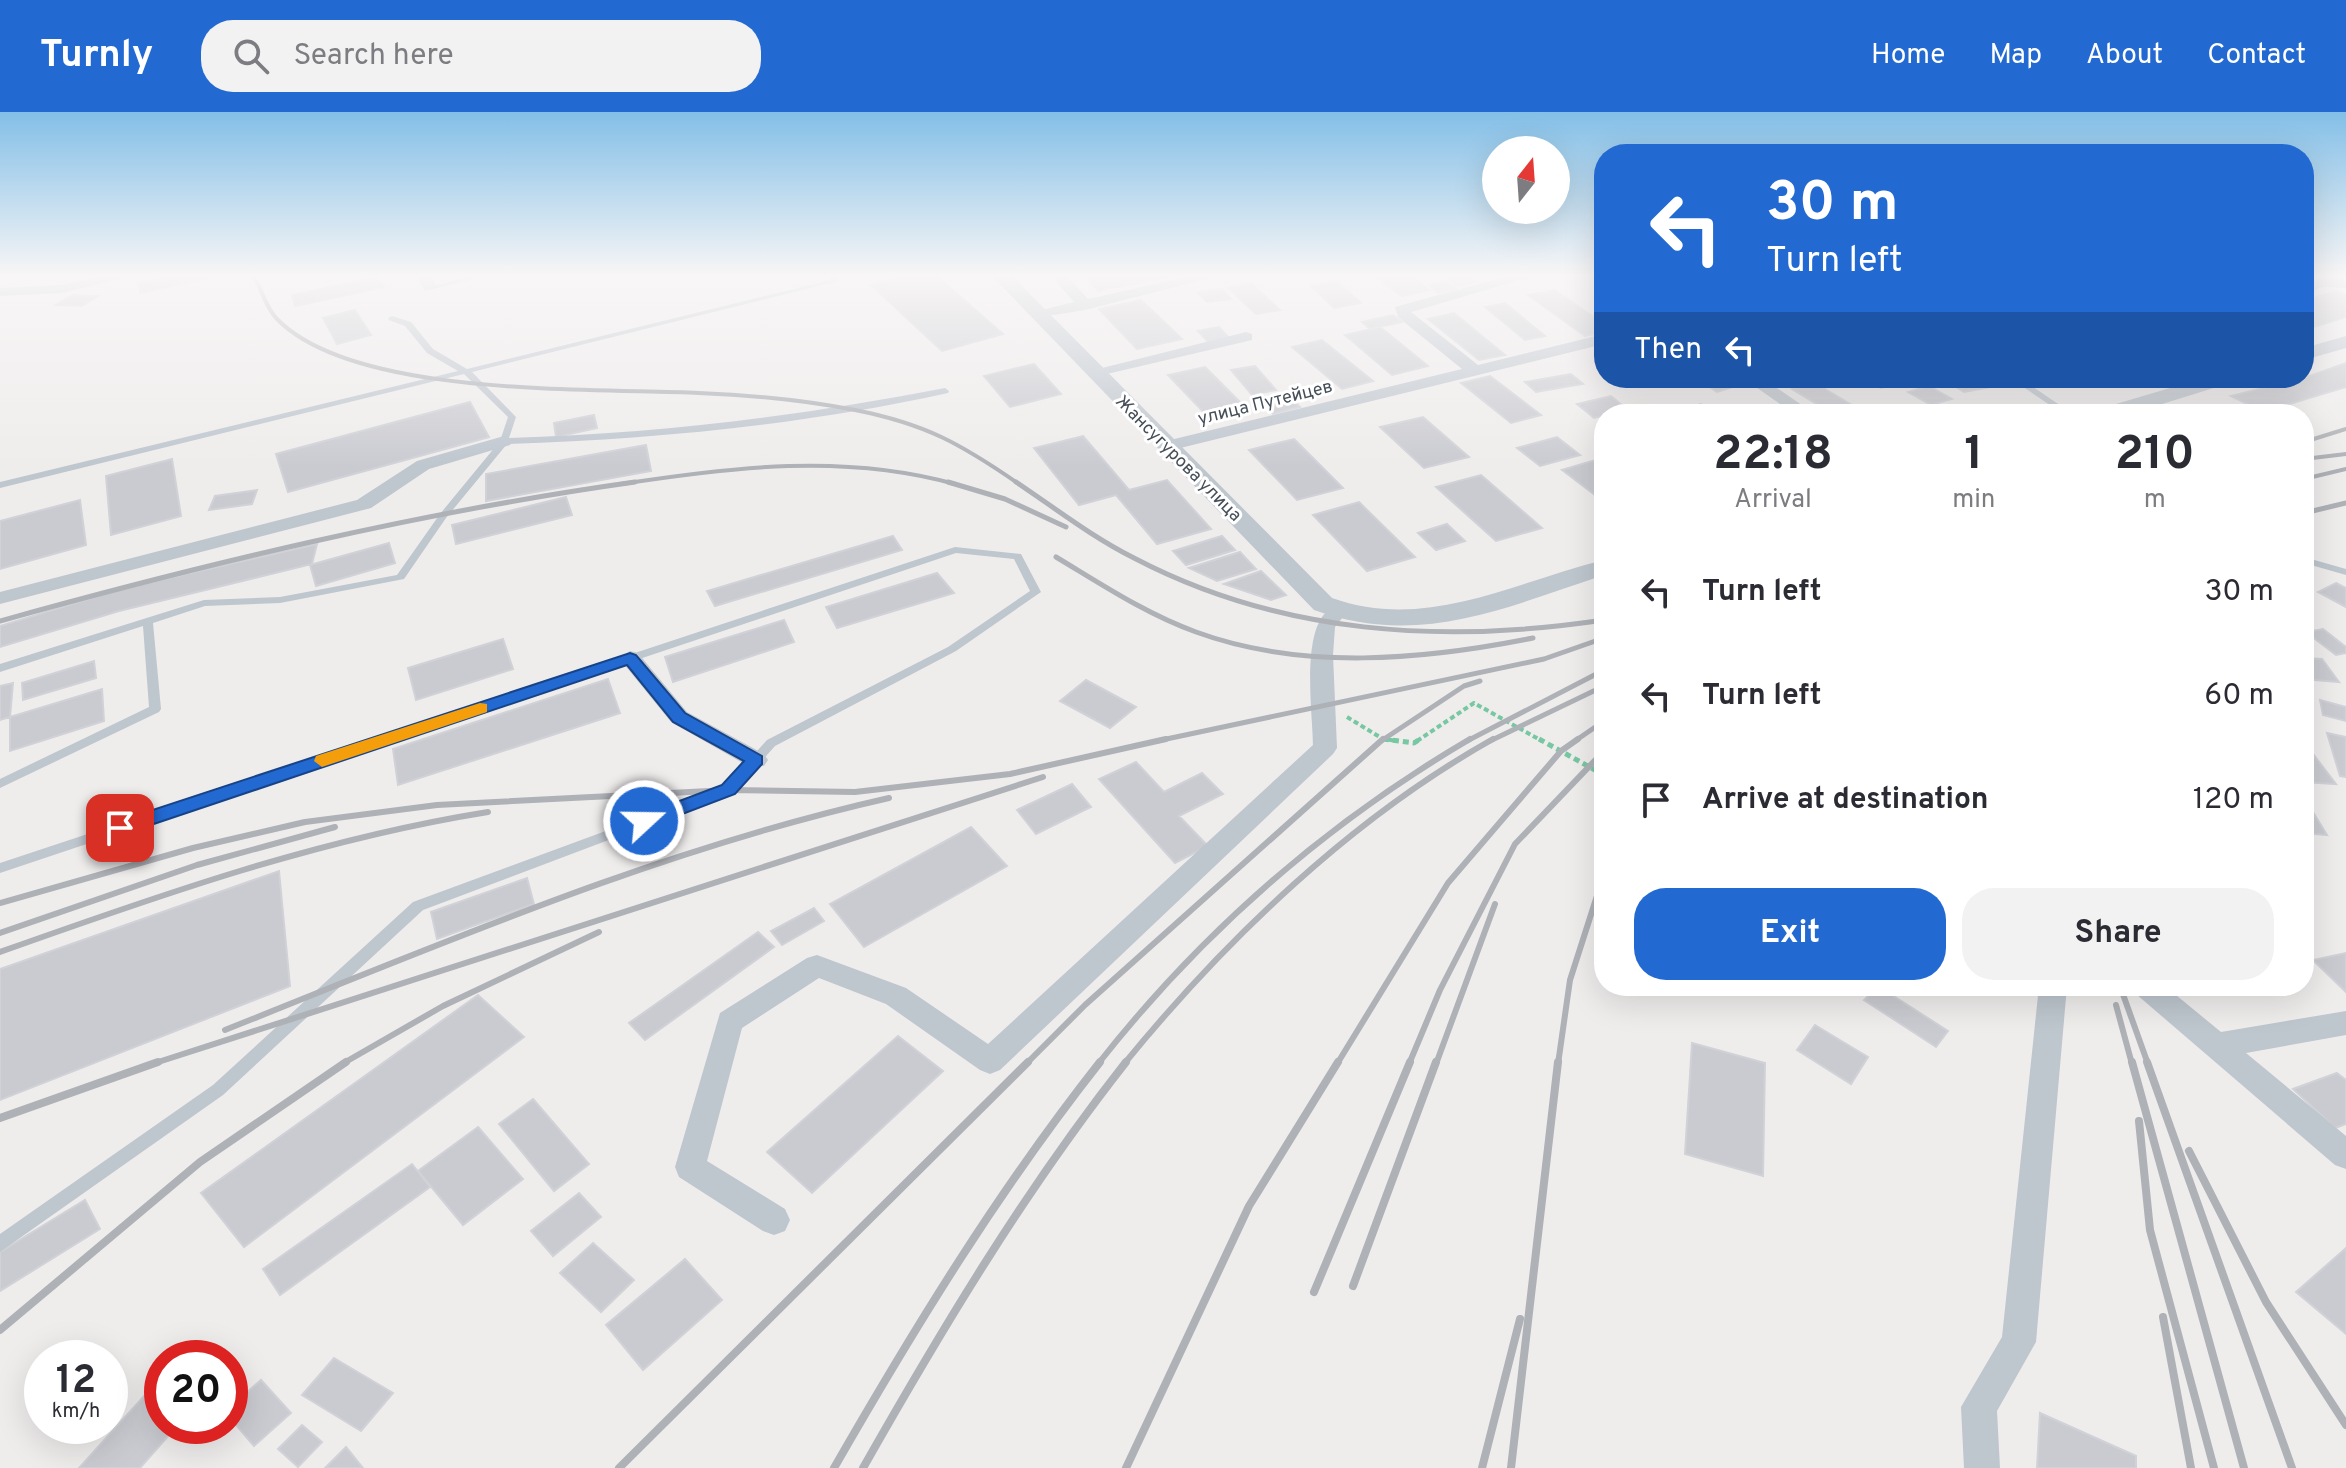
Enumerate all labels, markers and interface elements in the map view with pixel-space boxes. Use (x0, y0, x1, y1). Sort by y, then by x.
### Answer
search box (201, 20, 761, 92)
text: Turnly (40, 32, 153, 81)
icon: search (229, 34, 273, 78)
text: Search here (293, 38, 454, 75)
text: Home (1871, 38, 1945, 74)
text: Map (1989, 38, 2042, 74)
text: About (2086, 38, 2163, 74)
text: Contact (2207, 38, 2306, 74)
north arrow (1482, 136, 1570, 224)
map controls (1482, 136, 1570, 224)
text: 30 m (1766, 170, 1899, 240)
icon: left (1634, 176, 1738, 280)
text: Turn left (1766, 239, 1903, 285)
icon: left (1718, 328, 1762, 372)
text: Then (1634, 332, 1702, 369)
street label: улица Путейцев (1196, 376, 1335, 431)
street label: Жансугурова улица (1110, 391, 1246, 527)
text: 22:18 (1713, 426, 1833, 486)
text: 1 (1964, 426, 1983, 486)
text: 210 (2115, 426, 2195, 486)
text: Arrival (1734, 484, 1812, 517)
text: min (1952, 484, 1995, 517)
text: m (2144, 484, 2166, 517)
icon: left (1634, 570, 1678, 614)
text: Turn left (1702, 574, 1822, 611)
text: 30 m (2205, 574, 2274, 611)
icon: left (1634, 674, 1678, 718)
text: Turn left (1702, 678, 1822, 715)
text: 60 m (2204, 678, 2274, 715)
icon: arrive (1634, 778, 1678, 822)
position arrow (602, 779, 686, 863)
text: Arrive at destination (1702, 782, 1988, 819)
text: 120 m (2193, 782, 2274, 819)
pin (86, 794, 154, 862)
icon: arrive (98, 806, 142, 850)
button: Exit (1634, 888, 1946, 980)
button: Share (1962, 888, 2274, 980)
speed limit sign: 20 (144, 1340, 248, 1444)
text: 12 (56, 1357, 96, 1407)
text: km/h (52, 1399, 100, 1425)

